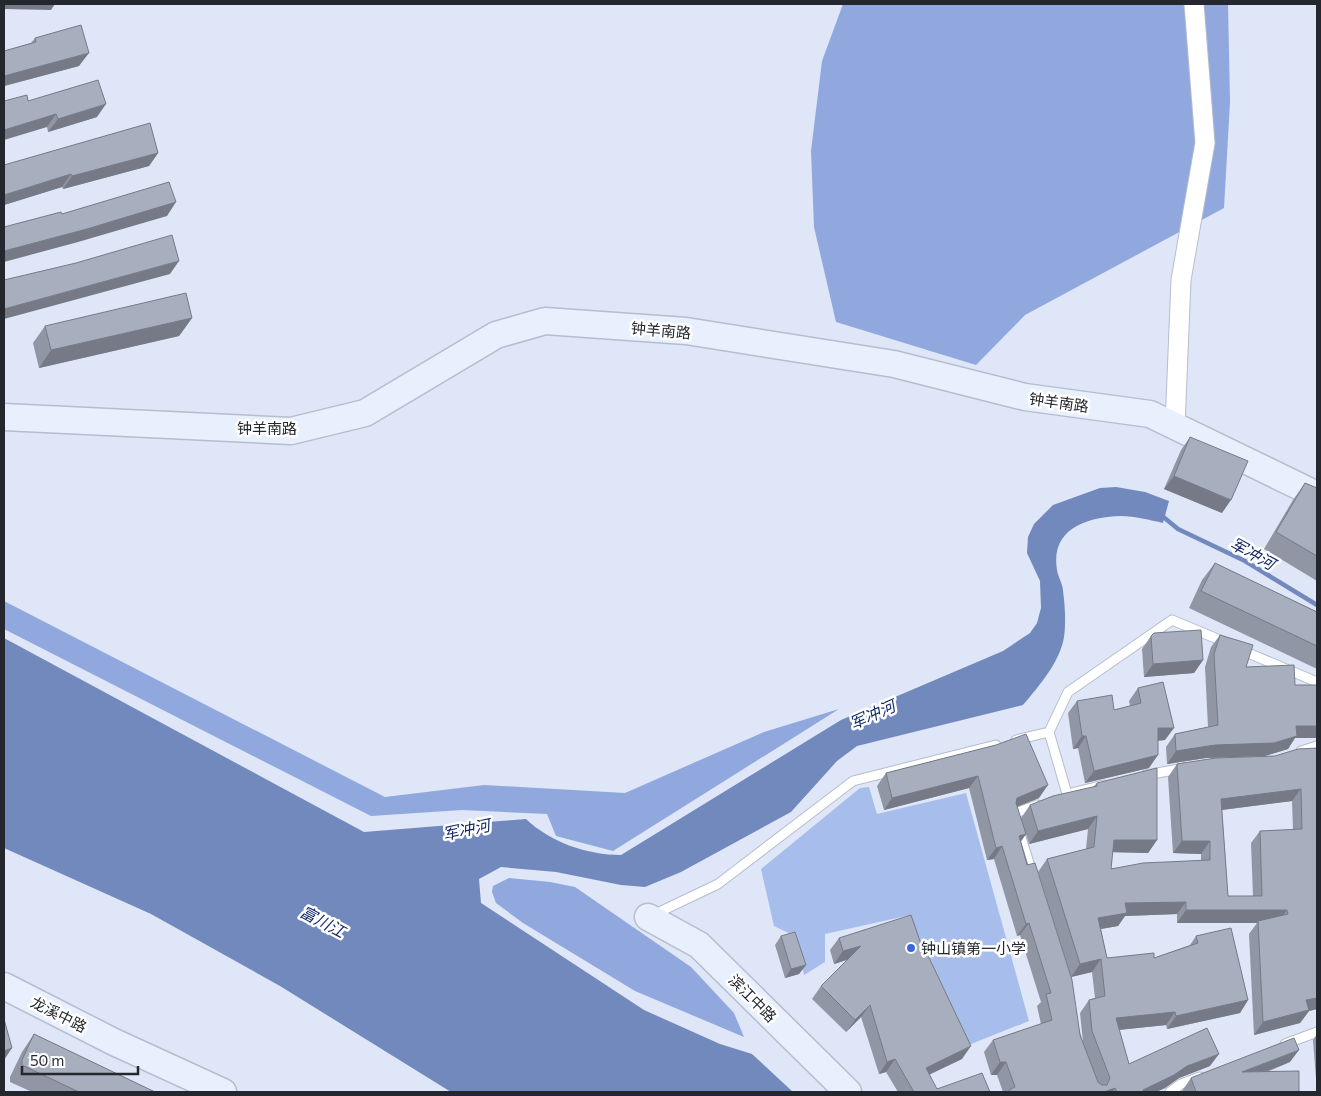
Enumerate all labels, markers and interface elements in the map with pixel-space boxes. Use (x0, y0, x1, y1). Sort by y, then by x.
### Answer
street label: 钟羊南路 (630, 318, 692, 342)
street label: 钟羊南路 (1028, 389, 1090, 415)
street label: 钟羊南路 (237, 419, 297, 437)
water label: 军冲河 (1227, 533, 1281, 574)
water label: 军冲河 (846, 694, 901, 732)
water label: 军冲河 (441, 814, 494, 843)
water label: 富川江 (297, 901, 350, 942)
place label: 钟山镇第一小学 (921, 939, 1026, 957)
marker: 钟山镇第一小学 (905, 942, 917, 954)
street label: 滨江中路 (725, 970, 781, 1026)
street label: 龙溪中路 (28, 992, 90, 1036)
scale bar (22, 1044, 139, 1076)
text: 50 m (30, 1051, 64, 1069)

